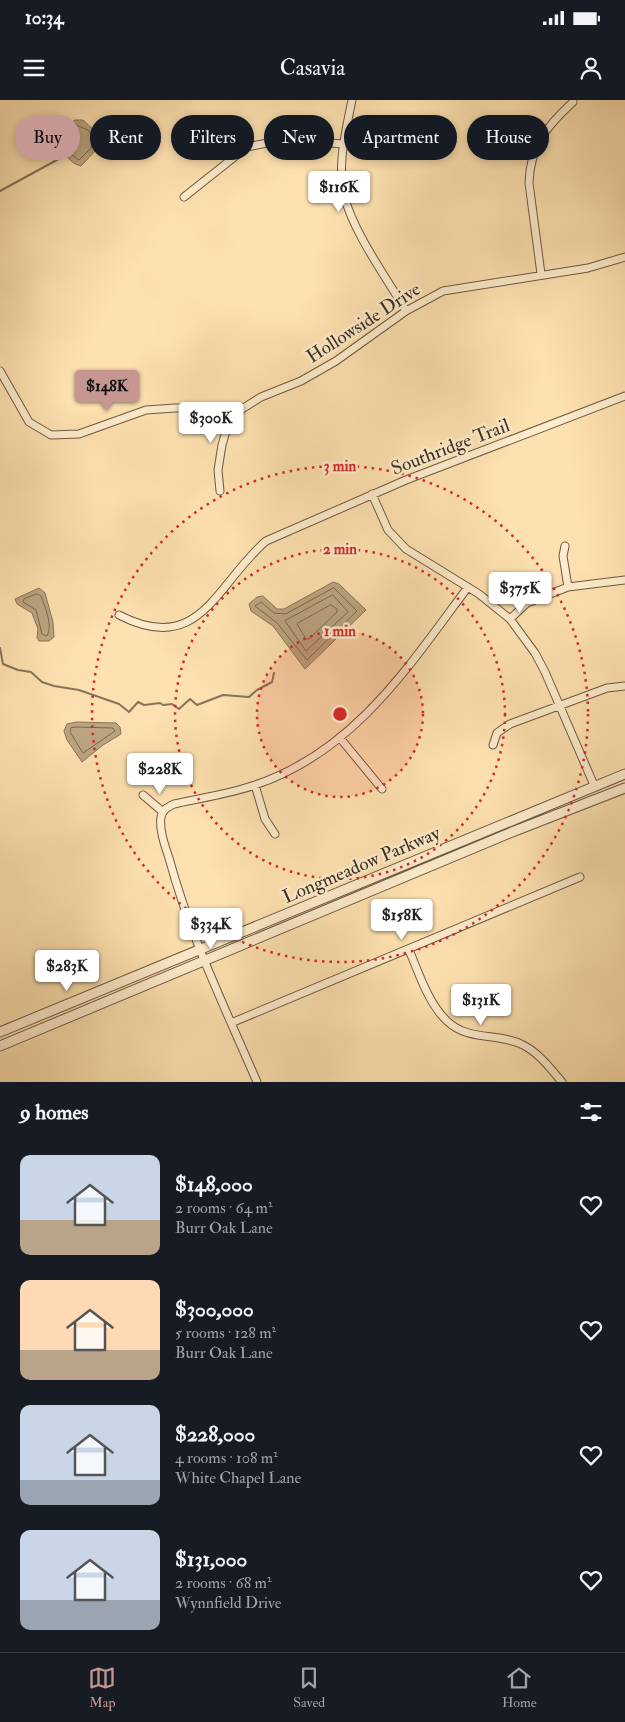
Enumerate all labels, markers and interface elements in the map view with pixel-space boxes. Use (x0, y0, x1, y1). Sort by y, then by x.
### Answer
text: 10:34 (25, 6, 64, 30)
icon: menu (20, 54, 48, 82)
text: Casavia (280, 54, 345, 82)
icon: person (577, 54, 605, 82)
chip: Buy (15, 115, 80, 160)
chip: Rent (90, 115, 161, 160)
chip: Filters (171, 115, 254, 160)
chip: New (264, 115, 334, 160)
chip: Apartment (344, 115, 457, 160)
chip: House (467, 115, 549, 160)
pin: $116K (304, 170, 374, 213)
text: $116K (319, 177, 359, 197)
street label: Hollowside Drive (302, 277, 425, 369)
pin: $148K (72, 370, 142, 412)
text: $148K (86, 376, 128, 396)
pin: $300K (176, 402, 246, 444)
text: $300K (190, 408, 232, 428)
street label: Southridge Trail (388, 413, 513, 481)
text: 3 min (324, 457, 356, 476)
text: 2 min (323, 540, 357, 559)
pin: $375K (485, 572, 555, 614)
text: $375K (500, 578, 540, 598)
text: 1 min (324, 622, 356, 641)
centre of rings (331, 705, 349, 723)
pin: $228K (125, 752, 195, 795)
text: $228K (138, 759, 182, 779)
street label: Longmeadow Parkway (279, 821, 444, 909)
pin: $158K (367, 898, 437, 941)
text: $158K (382, 905, 422, 925)
pin: $334K (176, 908, 246, 950)
text: $334K (190, 914, 232, 934)
pin: $283K (32, 950, 102, 992)
text: $283K (46, 956, 88, 976)
pin: $131K (446, 984, 516, 1026)
text: $131K (462, 990, 500, 1010)
icon: filters (577, 1098, 605, 1126)
text: 9 homes (20, 1099, 89, 1126)
text: $148,000 (175, 1171, 253, 1198)
icon: home (60, 1175, 120, 1235)
icon: heart (577, 1191, 605, 1219)
text: 2 rooms · 64 m² (175, 1198, 273, 1218)
text: Burr Oak Lane (175, 1218, 273, 1238)
text: $300,000 (175, 1296, 254, 1323)
icon: home (60, 1300, 120, 1360)
icon: heart (577, 1316, 605, 1344)
text: 5 rooms · 128 m² (175, 1323, 276, 1343)
text: Burr Oak Lane (175, 1343, 273, 1363)
text: $228,000 (175, 1421, 255, 1448)
icon: home (60, 1425, 120, 1485)
icon: heart (577, 1441, 605, 1469)
text: 4 rooms · 108 m² (175, 1448, 278, 1468)
text: White Chapel Lane (175, 1468, 301, 1488)
text: $131,000 (175, 1546, 247, 1573)
icon: home (60, 1550, 120, 1610)
icon: heart (577, 1566, 605, 1594)
text: 2 rooms · 68 m² (175, 1573, 271, 1593)
text: Wynnfield Drive (175, 1593, 282, 1613)
tab: Map (88, 1664, 116, 1711)
tab: Saved (293, 1664, 325, 1711)
tab: Home (502, 1664, 537, 1711)

